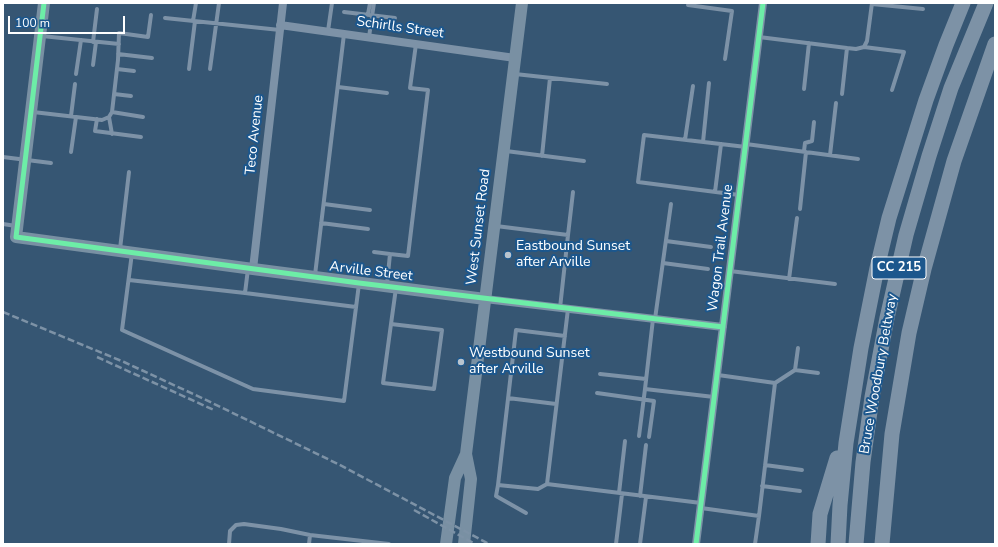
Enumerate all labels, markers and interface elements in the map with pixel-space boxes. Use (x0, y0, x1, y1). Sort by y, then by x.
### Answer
scale bar (10, 8, 127, 34)
street label: Schirlls Street (355, 14, 445, 42)
text: 100 m (15, 15, 50, 31)
street label: Teco Avenue (242, 94, 268, 176)
street label: West Sunset Road (464, 168, 494, 286)
street label: Wagon Trail Avenue (705, 183, 737, 313)
place label: Eastbound Sunset after Arville (516, 239, 630, 272)
marker: Eastbound Sunset after Arville (503, 250, 513, 260)
road number: CC 215 (872, 257, 926, 279)
street label: Arville Street (329, 259, 413, 285)
street label: Bruce Woodbury Beltway (857, 293, 901, 455)
place label: Westbound Sunset after Arville (469, 346, 590, 378)
marker: Westbound Sunset after Arville (456, 357, 466, 367)

